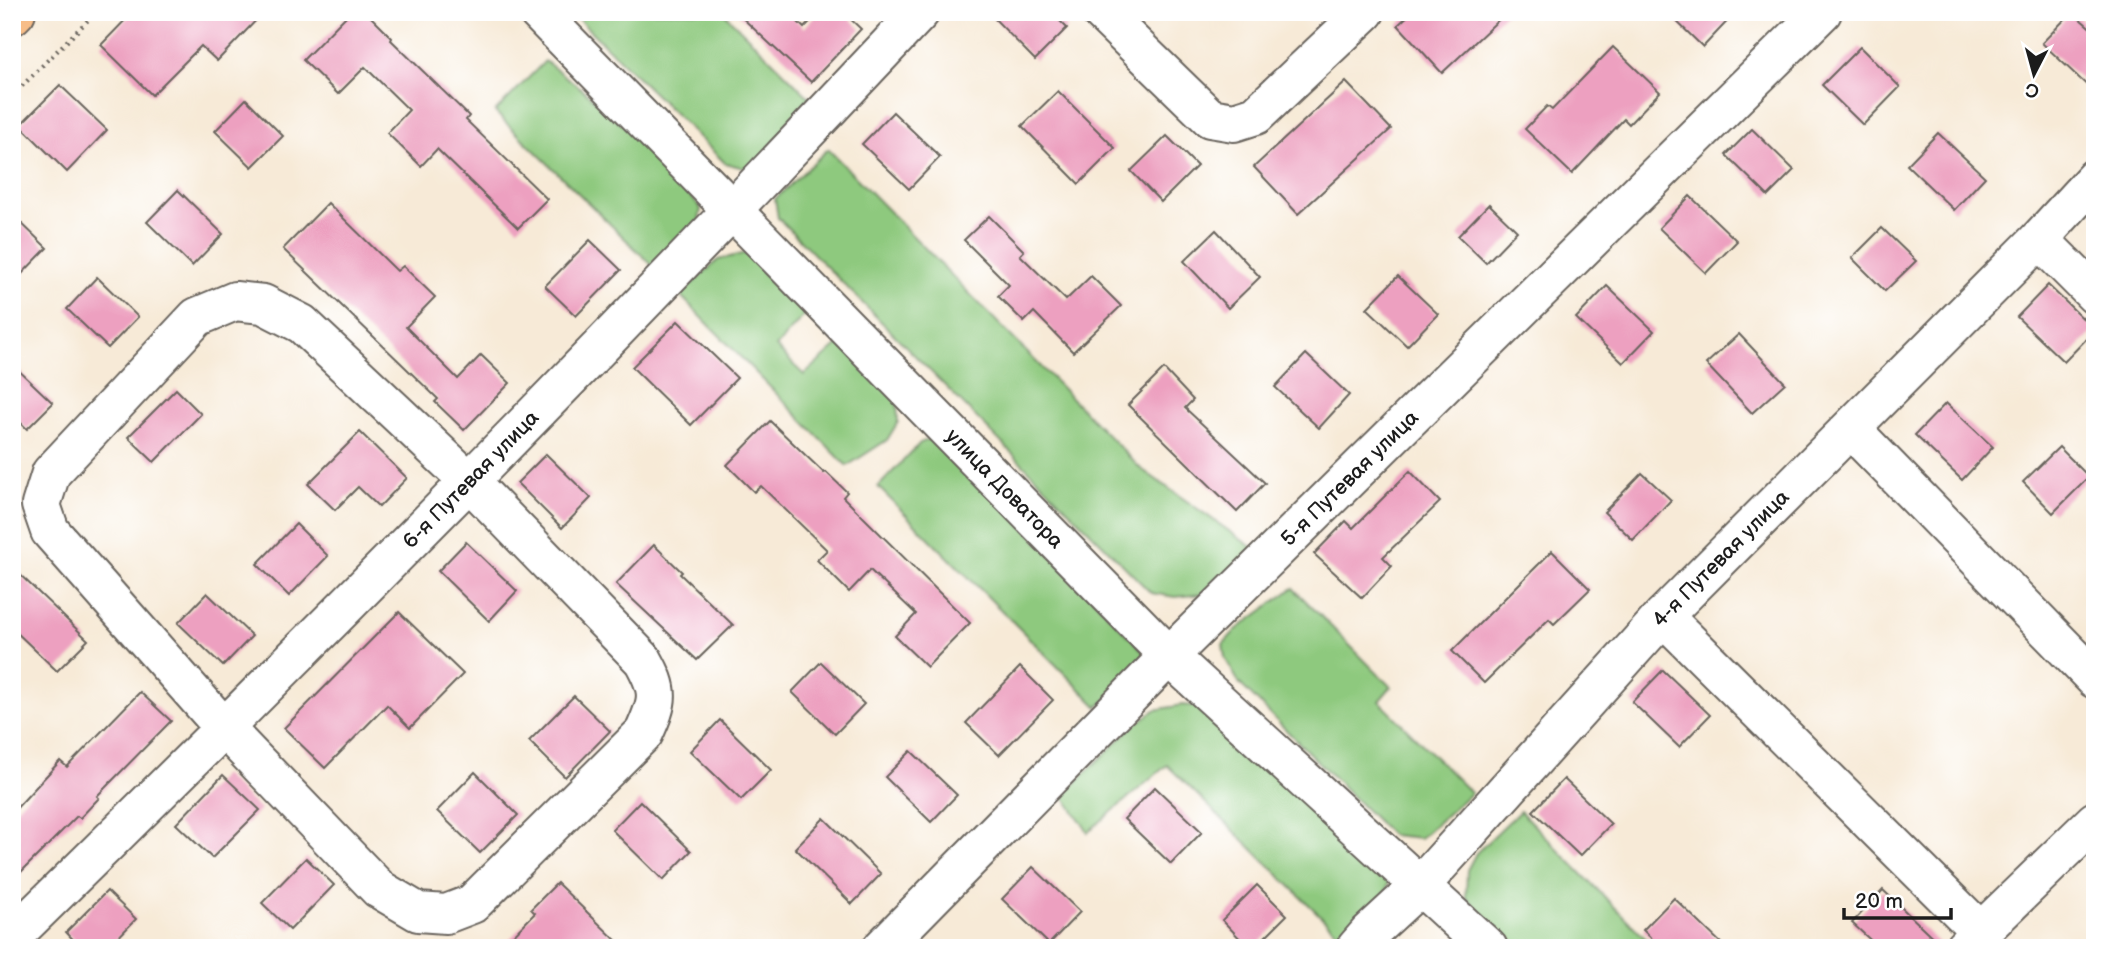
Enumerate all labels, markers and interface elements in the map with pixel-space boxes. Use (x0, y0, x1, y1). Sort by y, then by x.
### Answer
north arrow (1998, 38, 2068, 108)
text: С (2025, 77, 2040, 102)
street label: 6-я Путевая улица (398, 405, 545, 554)
street label: 5-я Путевая улица (1276, 405, 1424, 551)
street label: улица Доватора (940, 424, 1069, 554)
street label: 4-я Путевая улица (1647, 484, 1795, 632)
scale bar (1844, 876, 1951, 920)
text: 20 m (1855, 889, 1903, 914)

